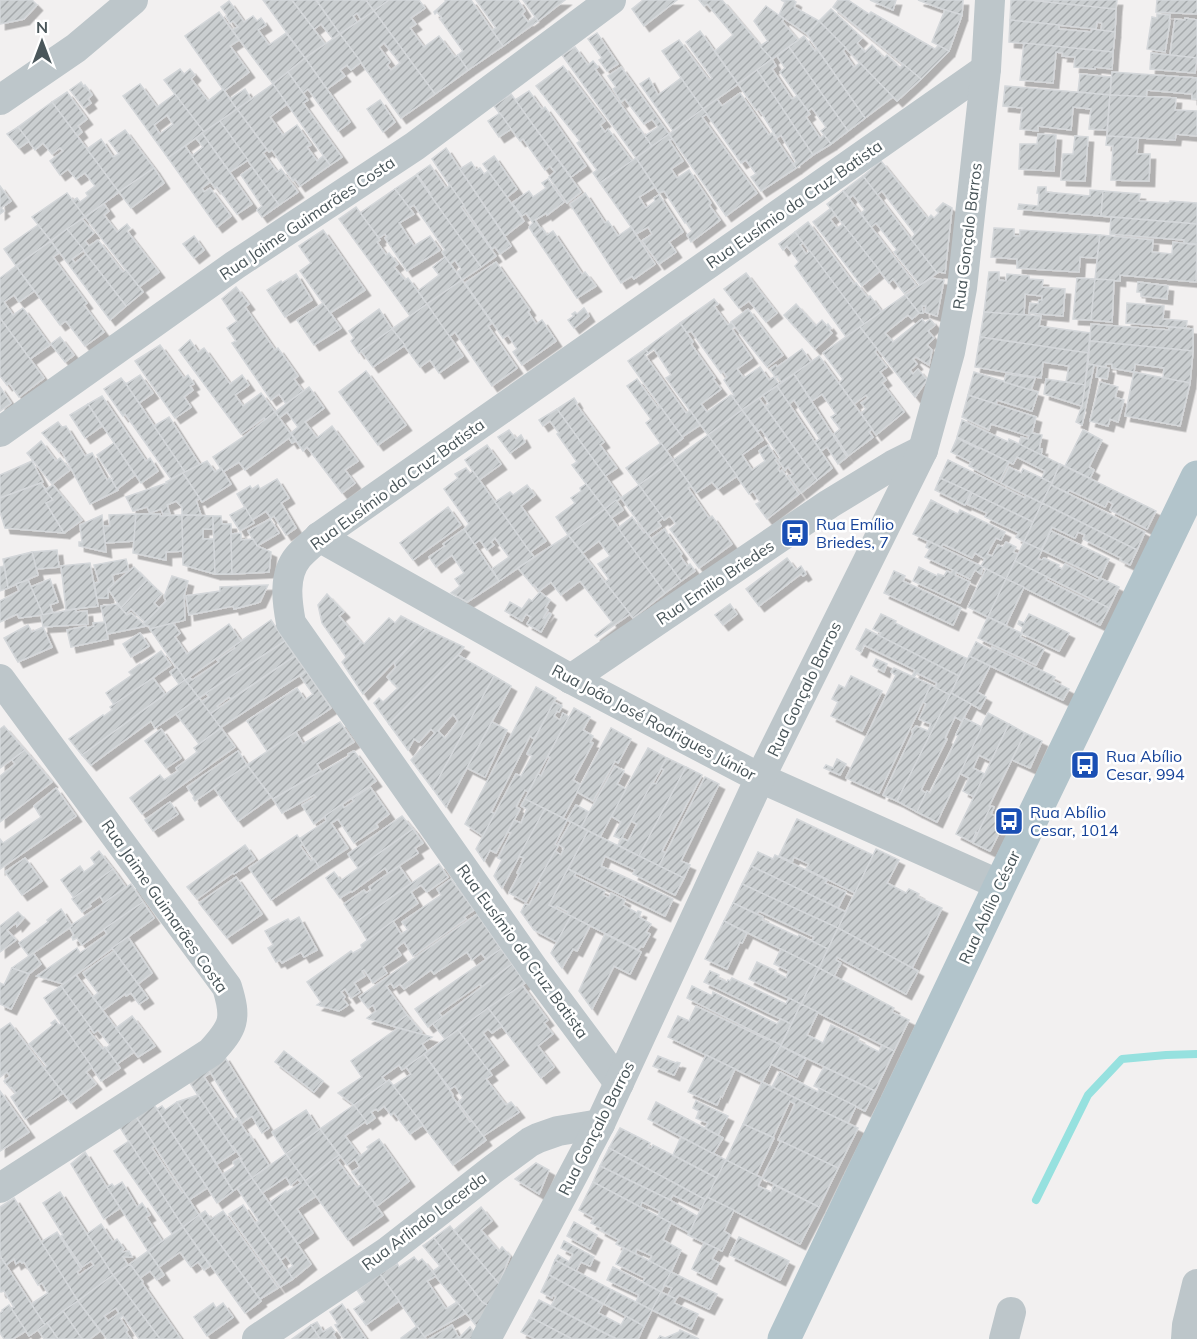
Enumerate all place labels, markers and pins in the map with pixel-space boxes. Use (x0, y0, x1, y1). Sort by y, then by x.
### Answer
place label: Rua Emílio Briedes, 7 (816, 514, 894, 552)
bus stop icon: Rua Emílio Briedes, 7 (779, 517, 811, 549)
place label: Rua Abílio Cesar, 994 (1106, 746, 1185, 784)
bus stop icon: Rua Abílio Cesar, 994 (1069, 749, 1101, 781)
place label: Rua Abílio Cesar, 1014 (1030, 802, 1119, 840)
bus stop icon: Rua Abílio Cesar, 1014 (993, 805, 1025, 837)

